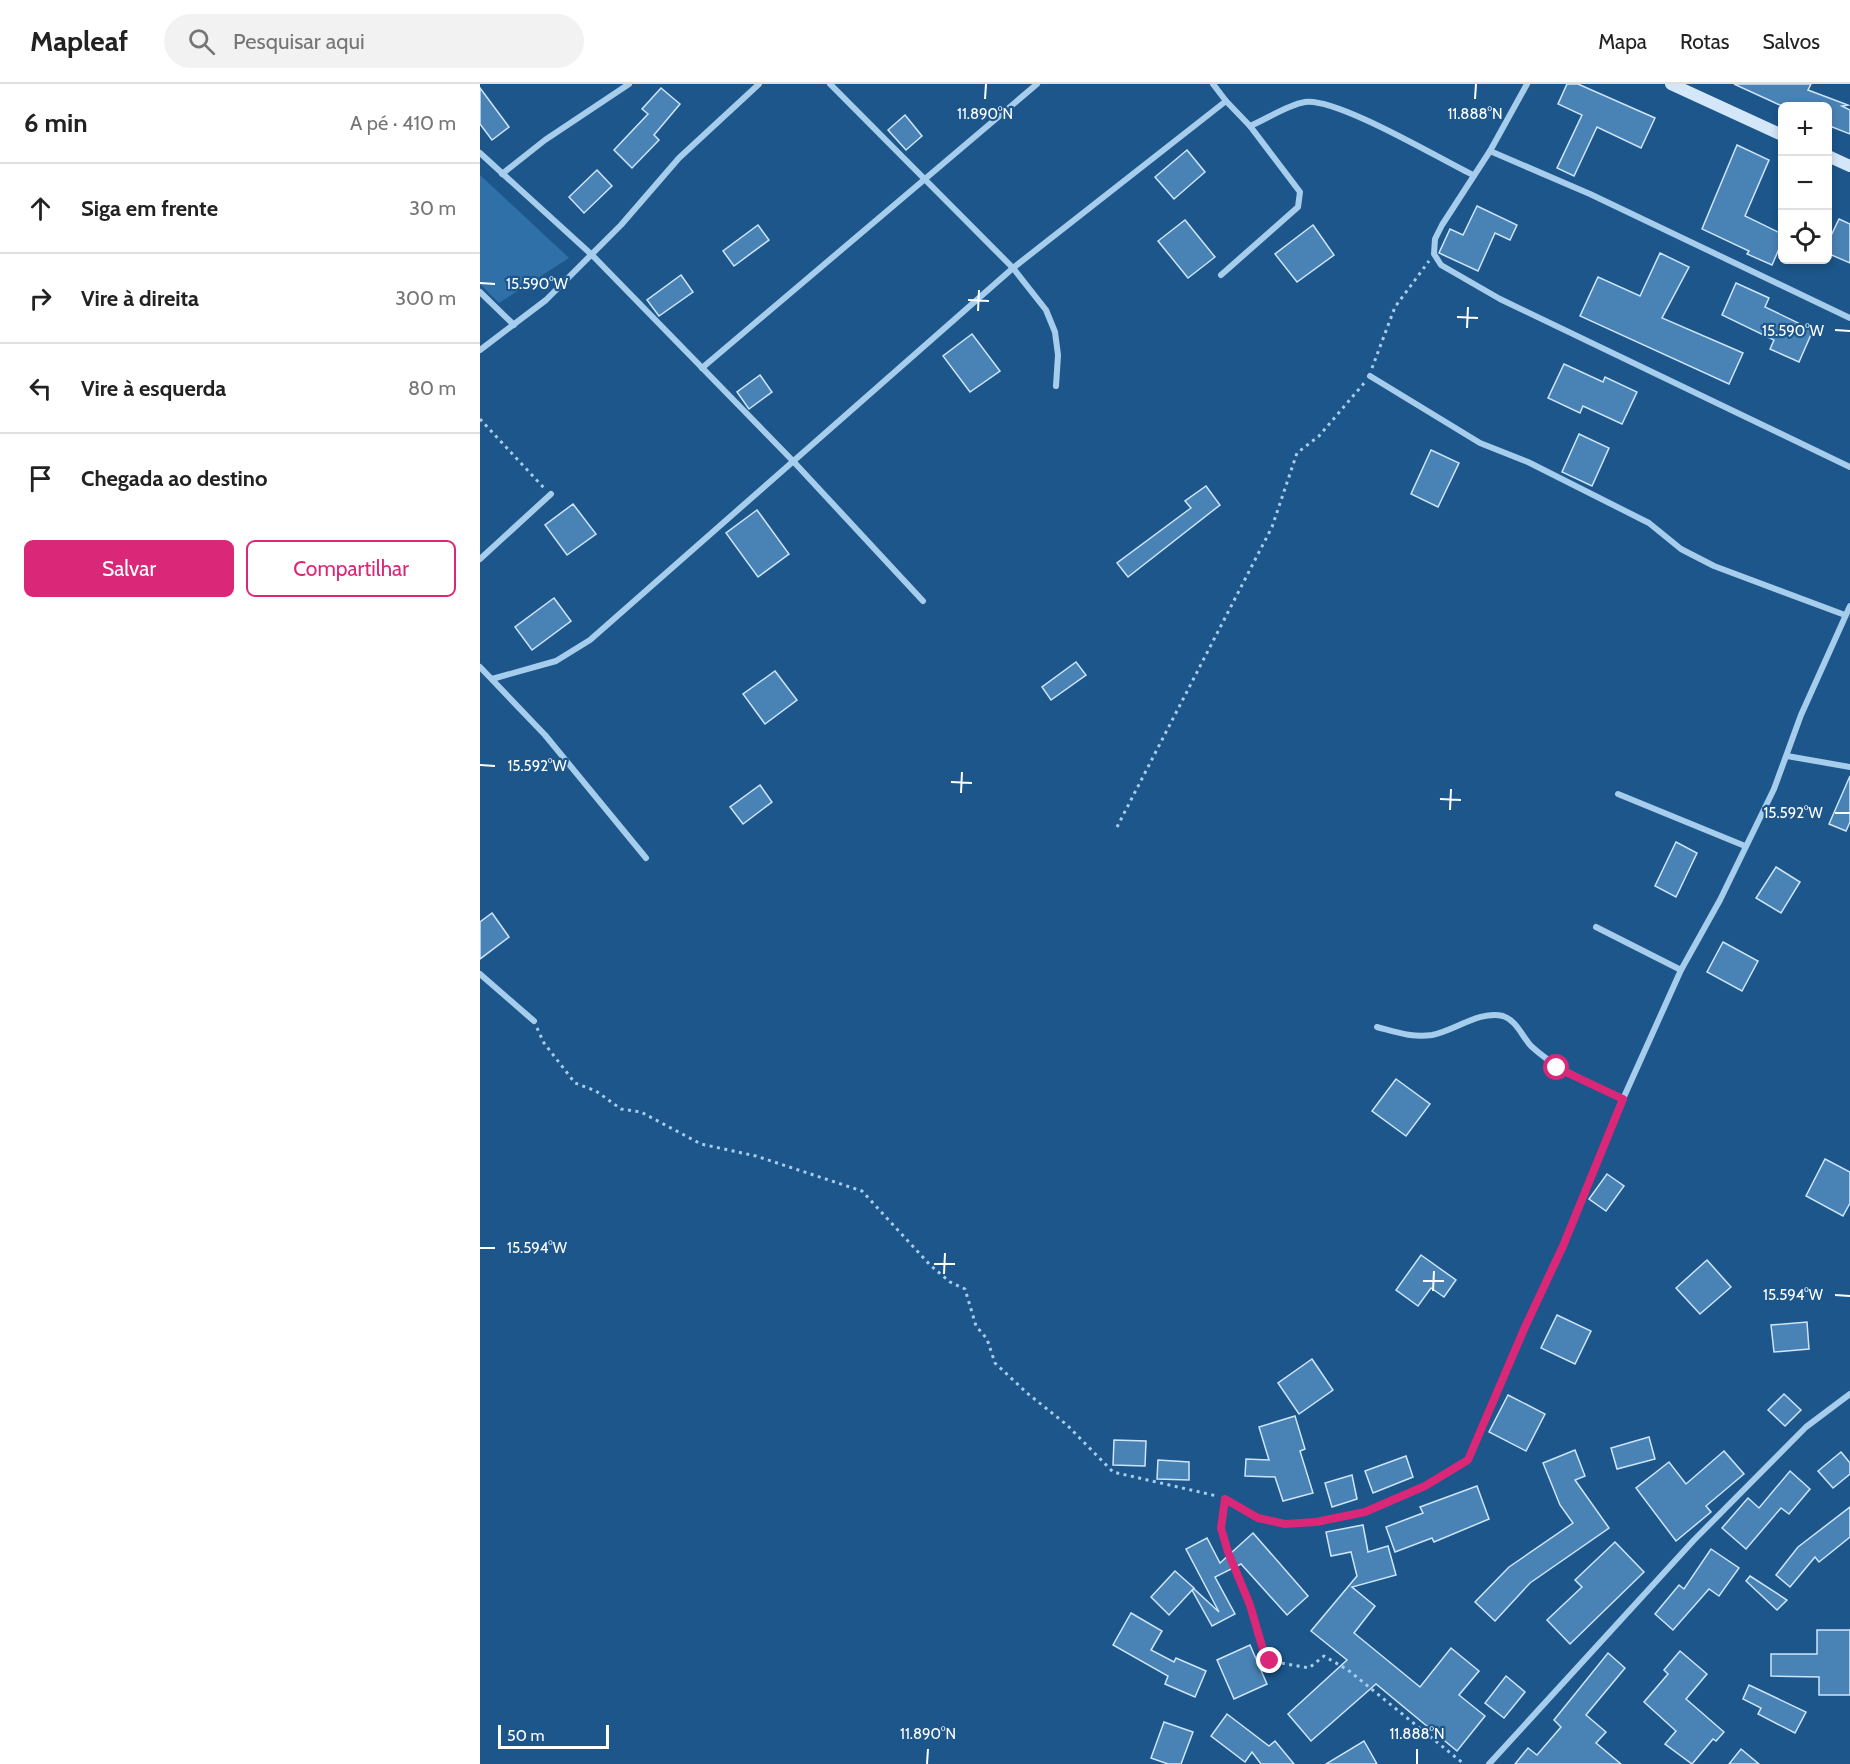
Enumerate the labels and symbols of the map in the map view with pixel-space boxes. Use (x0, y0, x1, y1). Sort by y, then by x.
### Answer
text: 11.890°N (957, 105, 1013, 123)
text: 11.888°N (1447, 105, 1503, 123)
text: 15.590°W (506, 275, 569, 293)
text: 15.590°W (1762, 322, 1825, 340)
text: 15.592°W (507, 757, 567, 775)
text: 15.592°W (1763, 804, 1823, 822)
route start (1543, 1054, 1569, 1080)
text: 15.594°W (507, 1239, 568, 1257)
text: 15.594°W (1763, 1286, 1824, 1304)
route end (1256, 1647, 1282, 1673)
scale bar (498, 1722, 609, 1750)
text: 11.890°N (900, 1725, 956, 1743)
text: 11.888°N (1389, 1725, 1445, 1743)

